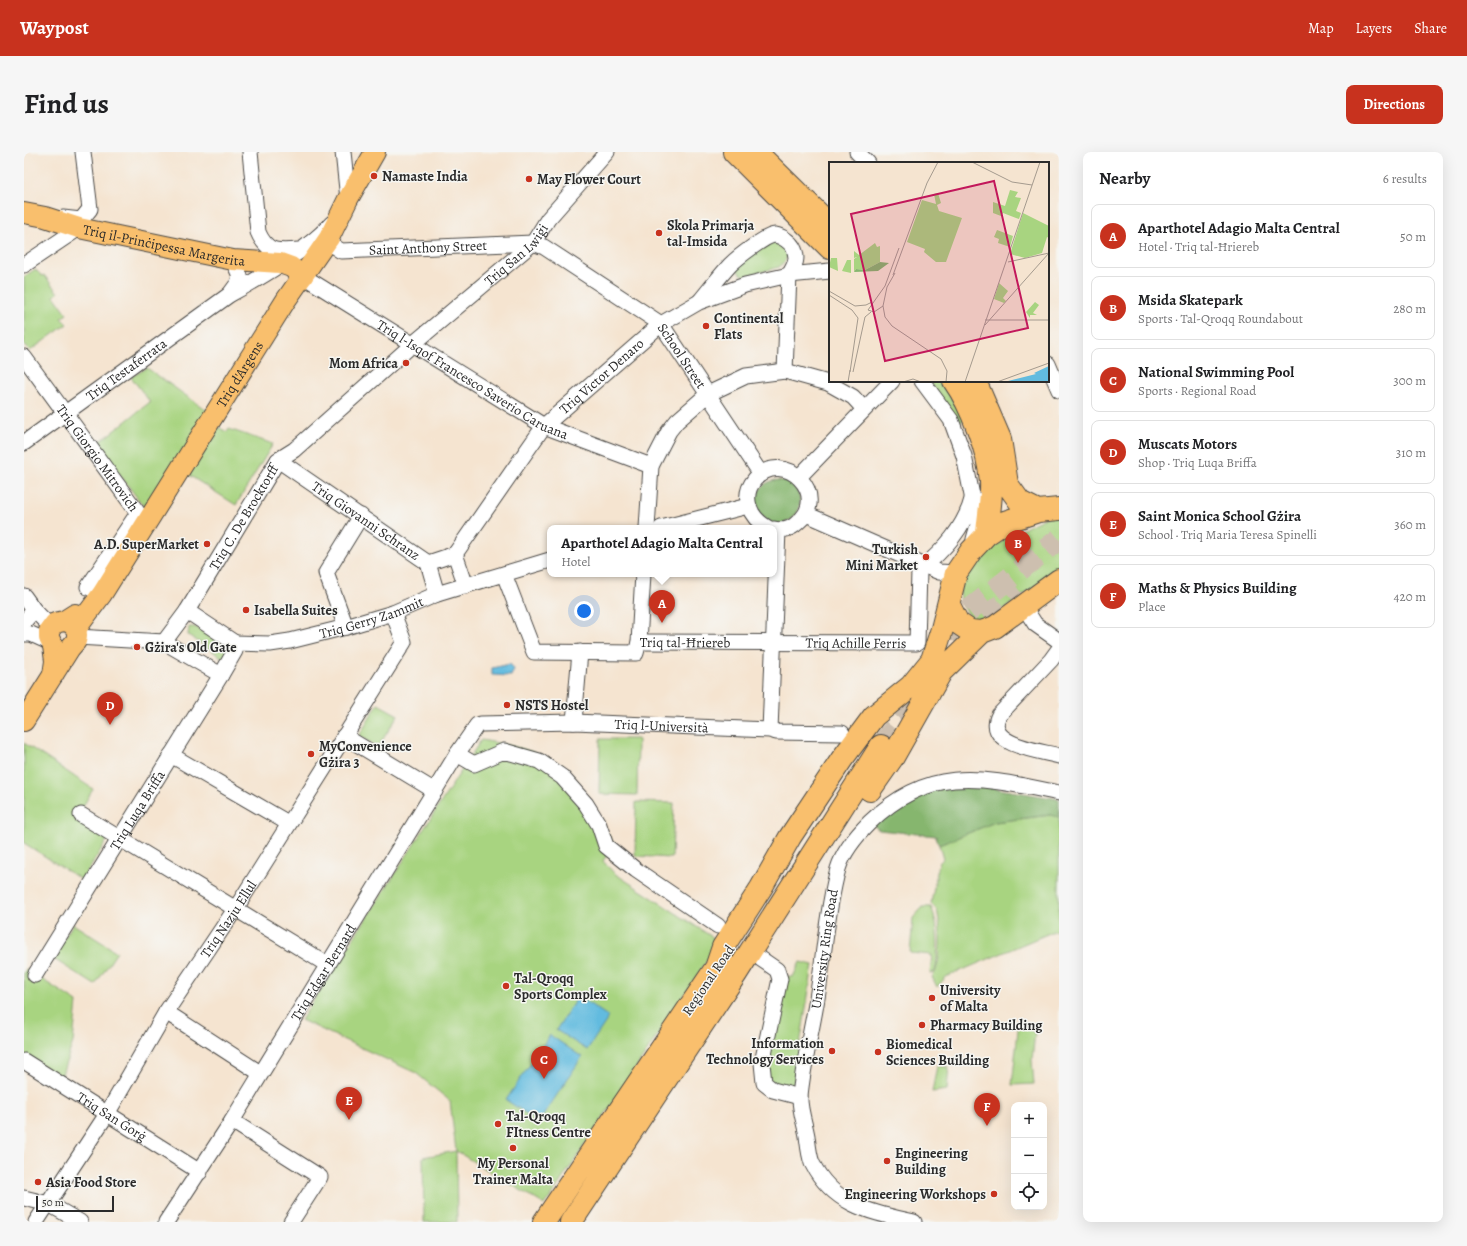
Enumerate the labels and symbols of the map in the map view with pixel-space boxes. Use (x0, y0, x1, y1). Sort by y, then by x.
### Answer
inset map (829, 162, 1049, 382)
place label: Namaste India (382, 167, 468, 186)
place label: May Flower Court (537, 170, 641, 189)
marker: Namaste India (369, 171, 379, 181)
marker: May Flower Court (524, 174, 534, 184)
place label: Skola Primarja tal-Imsida (667, 216, 755, 251)
street label: Triq il-Prinċipessa Margerita (81, 220, 246, 271)
street label: Triq San Lwiġi (480, 220, 553, 290)
marker: Skola Primarja tal-Imsida (654, 228, 664, 238)
street label: Saint Anthony Street (368, 236, 488, 260)
place label: Continental Flats (714, 309, 784, 344)
street label: Triq l-Isqof Francesco Saverio Caruana (373, 315, 571, 444)
street label: School Street (653, 319, 711, 393)
marker: Continental Flats (701, 321, 711, 331)
street label: Triq Testaferrata (82, 334, 171, 405)
street label: Triq Victor Denaro (555, 334, 648, 419)
street label: Triq d'Argens (212, 338, 268, 411)
place label: Mom Africa (329, 354, 398, 373)
marker: Mom Africa (401, 358, 411, 368)
street label: Triq Giorgio Mitrovich (52, 401, 143, 516)
street label: Triq C. De Brocktorff (205, 459, 284, 574)
street label: Triq Giovanni Schranz (308, 477, 424, 565)
pin: B (1005, 530, 1031, 563)
place label: A.D. SuperMarket (93, 535, 199, 554)
marker: A.D. SuperMarket (202, 539, 212, 549)
place label: Turkish Mini Market (846, 540, 918, 575)
marker: Turkish Mini Market (921, 552, 931, 562)
pin: A (649, 590, 675, 623)
street label: Triq Gerry Zammit (318, 592, 427, 643)
place label: Isabella Suites (254, 601, 338, 620)
your location (574, 601, 594, 621)
marker: Isabella Suites (241, 605, 251, 615)
street label: Triq tal-Ħriereb (640, 633, 730, 652)
street label: Triq Achille Ferris (805, 634, 907, 653)
place label: Gżira's Old Gate (145, 638, 237, 657)
marker: Gżira's Old Gate (132, 642, 142, 652)
pin: D (97, 692, 123, 725)
place label: NSTS Hostel (515, 696, 589, 715)
marker: NSTS Hostel (502, 700, 512, 710)
street label: Triq l-Università (614, 715, 709, 738)
place label: MyConvenience Gżira 3 (319, 737, 412, 772)
marker: MyConvenience Gżira 3 (306, 749, 316, 759)
street label: Triq Luqa Briffa (106, 766, 170, 854)
street label: Triq Nazju Ellul (196, 876, 261, 962)
street label: University Ring Road (806, 887, 843, 1010)
street label: Triq Edgar Bernard (287, 920, 361, 1025)
street label: Regional Road (678, 941, 739, 1019)
place label: Tal-Qroqq Sports Complex (514, 969, 607, 1004)
marker: Tal-Qroqq Sports Complex (501, 981, 511, 991)
place label: University of Malta (940, 981, 1001, 1016)
marker: University of Malta (927, 993, 937, 1003)
place label: Pharmacy Building (930, 1016, 1043, 1035)
marker: Pharmacy Building (917, 1020, 927, 1030)
place label: Information Technology Services (706, 1034, 824, 1069)
place label: Biomedical Sciences Building (886, 1035, 990, 1070)
pin: C (531, 1046, 557, 1079)
marker: Information Technology Services (827, 1046, 837, 1056)
marker: Biomedical Sciences Building (873, 1047, 883, 1057)
pin: E (336, 1087, 362, 1120)
street label: Triq San Ġorġ (73, 1088, 150, 1146)
pin: F (974, 1093, 1000, 1126)
place label: Tal-Qroqq FItness Centre (506, 1107, 591, 1142)
marker: Tal-Qroqq FItness Centre (493, 1119, 503, 1129)
marker: My Personal Trainer Malta (508, 1143, 518, 1153)
place label: Engineering Building (895, 1144, 969, 1179)
place label: My Personal Trainer Malta (473, 1154, 553, 1189)
marker: Engineering Building (882, 1156, 892, 1166)
place label: Asia Food Store (45, 1173, 137, 1192)
marker: Asia Food Store (33, 1177, 43, 1187)
place label: Engineering Workshops (844, 1185, 986, 1204)
marker: Engineering Workshops (989, 1189, 999, 1199)
scale bar (36, 1194, 114, 1213)

